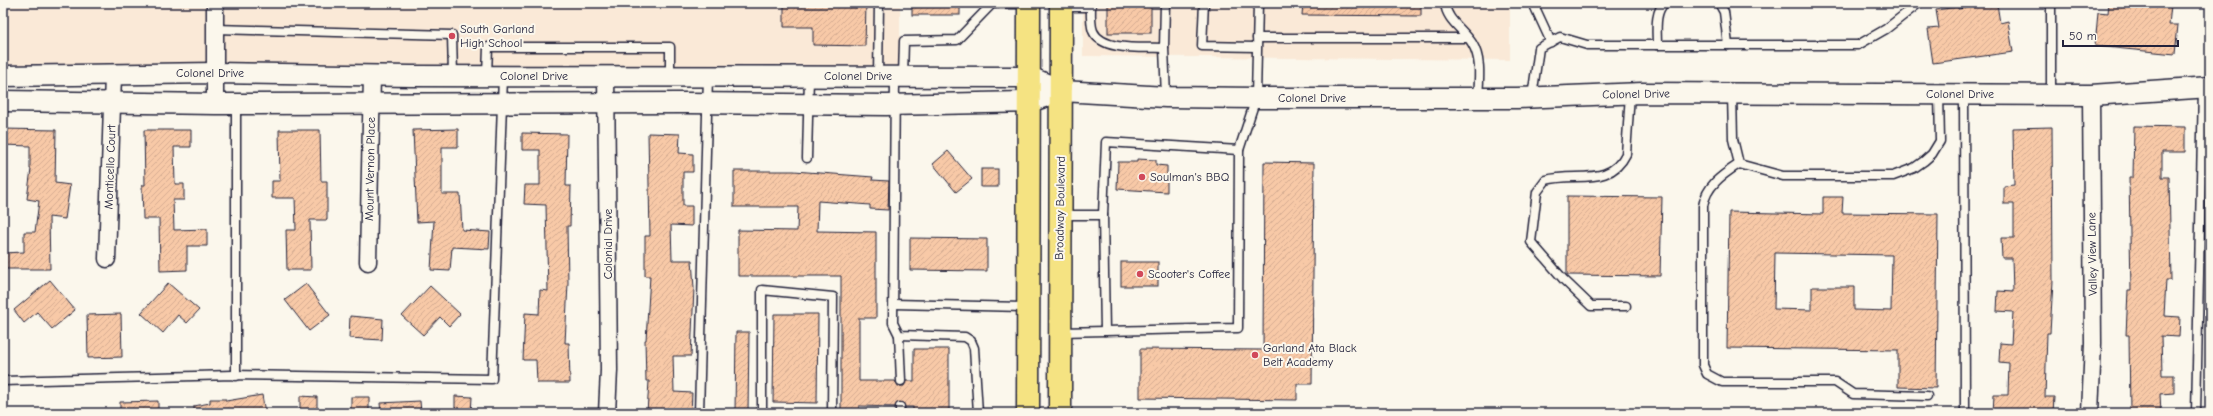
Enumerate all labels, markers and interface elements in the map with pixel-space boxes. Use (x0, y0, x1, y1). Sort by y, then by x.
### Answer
place label: South Garland High School (460, 22, 534, 50)
scale bar (2063, 22, 2178, 48)
text: 50 m (2069, 29, 2097, 43)
marker: South Garland High School (447, 31, 457, 41)
street label: Colonel Drive (176, 66, 244, 80)
street label: Colonel Drive (500, 69, 568, 83)
street label: Colonel Drive (824, 69, 892, 83)
street label: Colonel Drive (1602, 86, 1670, 102)
street label: Colonel Drive (1926, 87, 1994, 101)
street label: Colonel Drive (1278, 91, 1346, 105)
street label: Mount Vernon Place (362, 117, 378, 221)
street label: Monticello Court (102, 124, 118, 210)
street label: Broadway Boulevard (1052, 156, 1068, 260)
place label: Soulman's BBQ (1150, 170, 1229, 184)
marker: Soulman's BBQ (1137, 172, 1147, 182)
street label: Colonial Drive (601, 209, 615, 279)
street label: Valley View Lane (2084, 212, 2100, 296)
place label: Scooter's Coffee (1148, 267, 1230, 281)
marker: Scooter's Coffee (1135, 269, 1145, 279)
place label: Garland Ata Black Belt Academy (1263, 341, 1357, 369)
marker: Garland Ata Black Belt Academy (1250, 350, 1260, 360)

